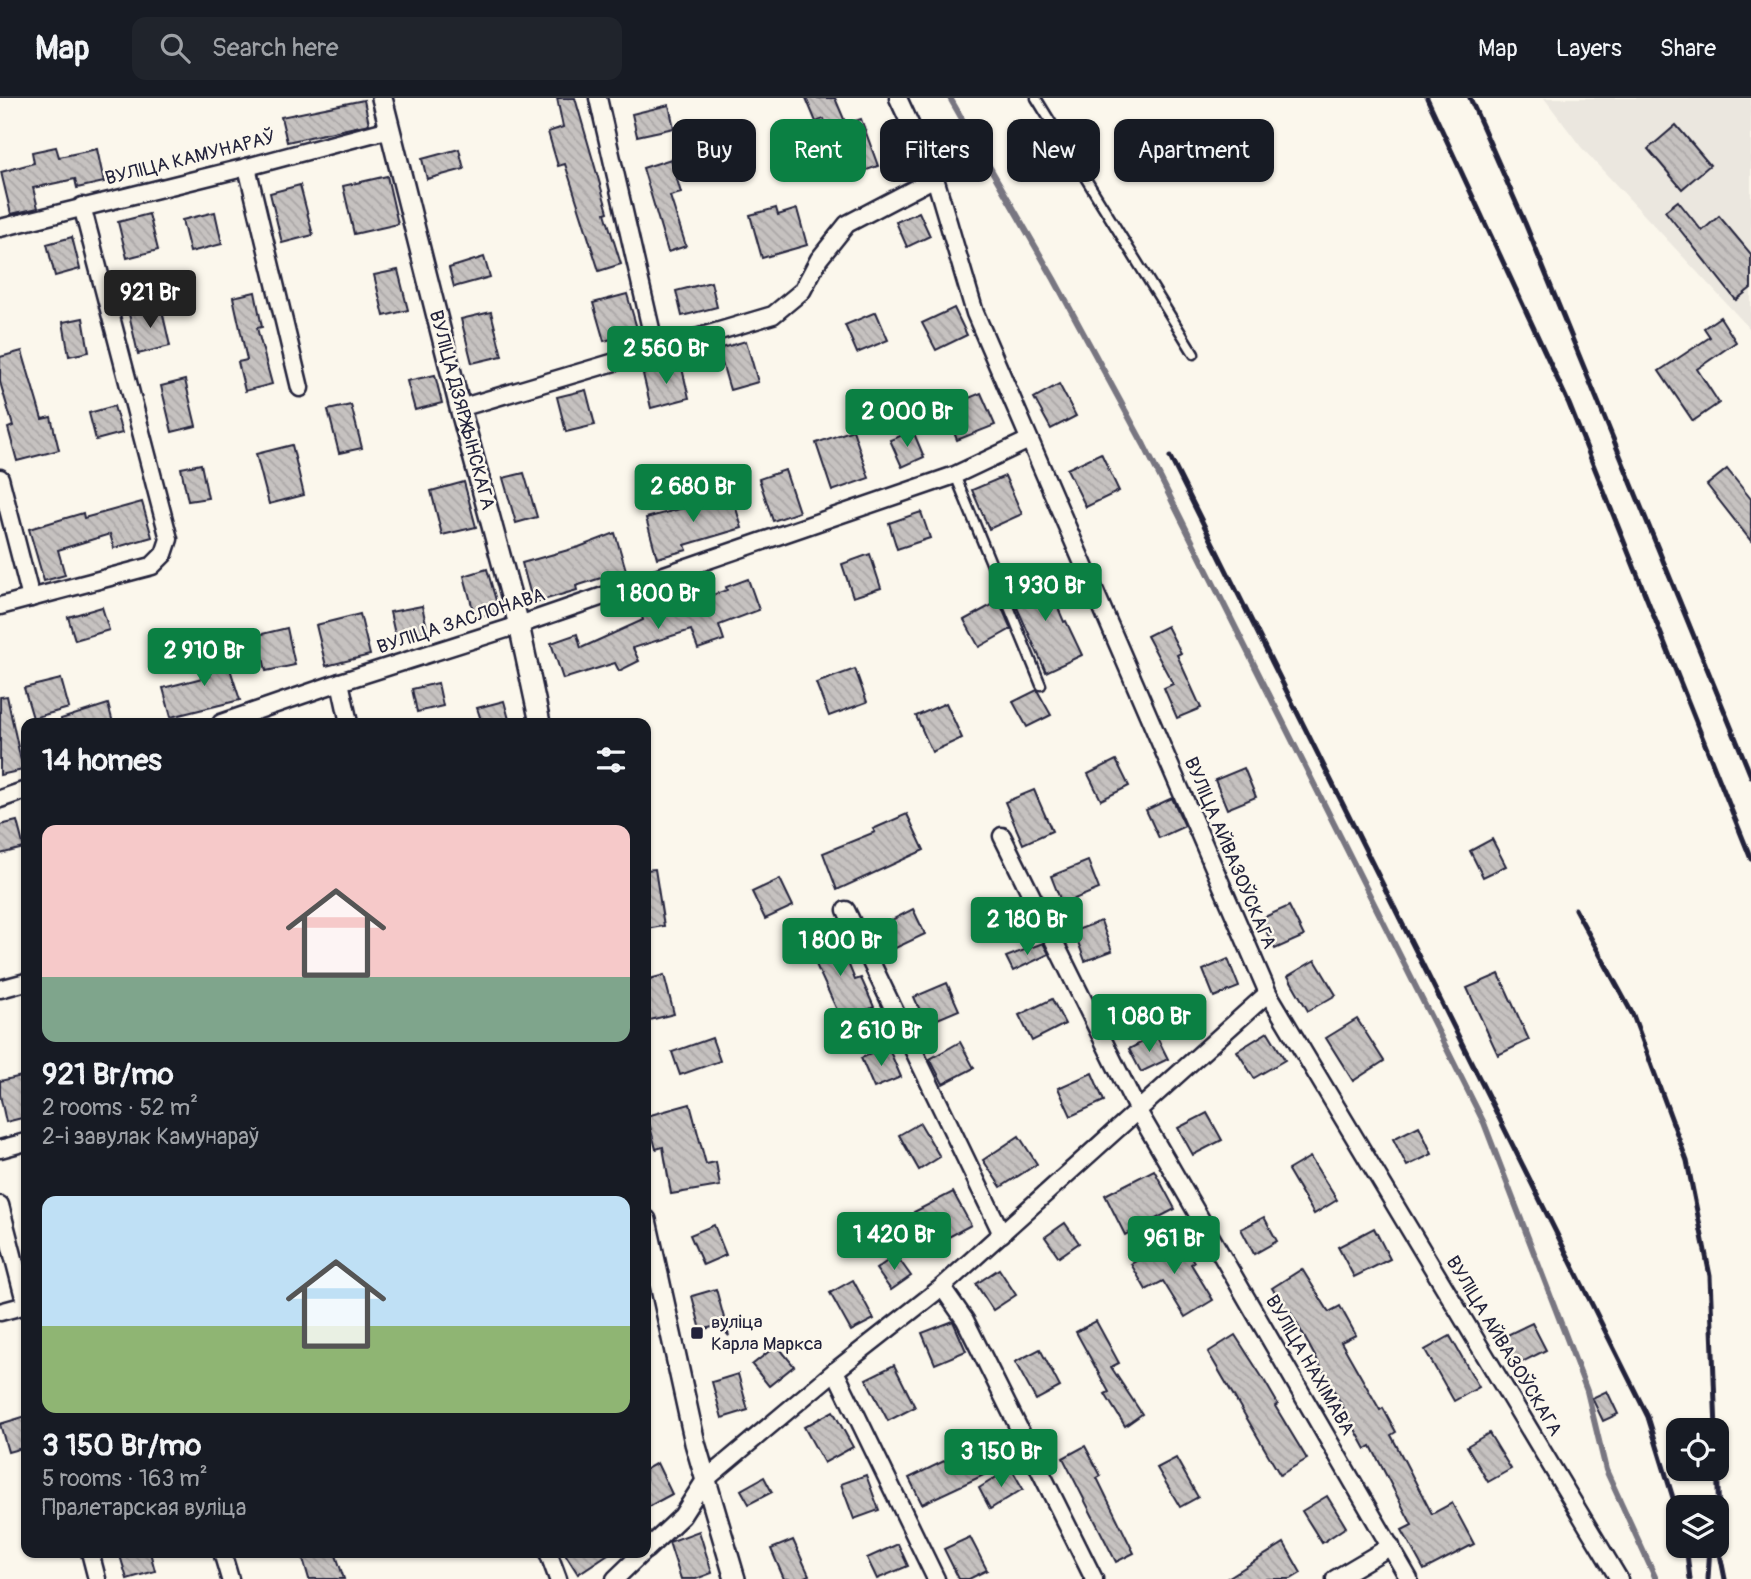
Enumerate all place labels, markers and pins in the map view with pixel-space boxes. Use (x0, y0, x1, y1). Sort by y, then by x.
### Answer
pin: 921 Br (93, 271, 207, 330)
pin: 2 560 Br (594, 327, 738, 386)
pin: 2 000 Br (835, 390, 979, 449)
pin: 2 680 Br (621, 464, 765, 524)
pin: 1 930 Br (973, 564, 1117, 623)
pin: 1 800 Br (586, 572, 730, 631)
pin: 2 910 Br (132, 628, 276, 688)
pin: 2 180 Br (955, 898, 1099, 957)
pin: 1 800 Br (768, 918, 912, 978)
pin: 1 080 Br (1077, 995, 1221, 1054)
pin: 2 610 Br (809, 1009, 953, 1068)
pin: 1 420 Br (822, 1212, 966, 1272)
pin: 961 Br (1117, 1216, 1231, 1276)
place label: вуліца Карла Маркса (711, 1310, 823, 1356)
marker: вуліца Карла Маркса (689, 1325, 705, 1341)
pin: 3 150 Br (929, 1430, 1073, 1489)

